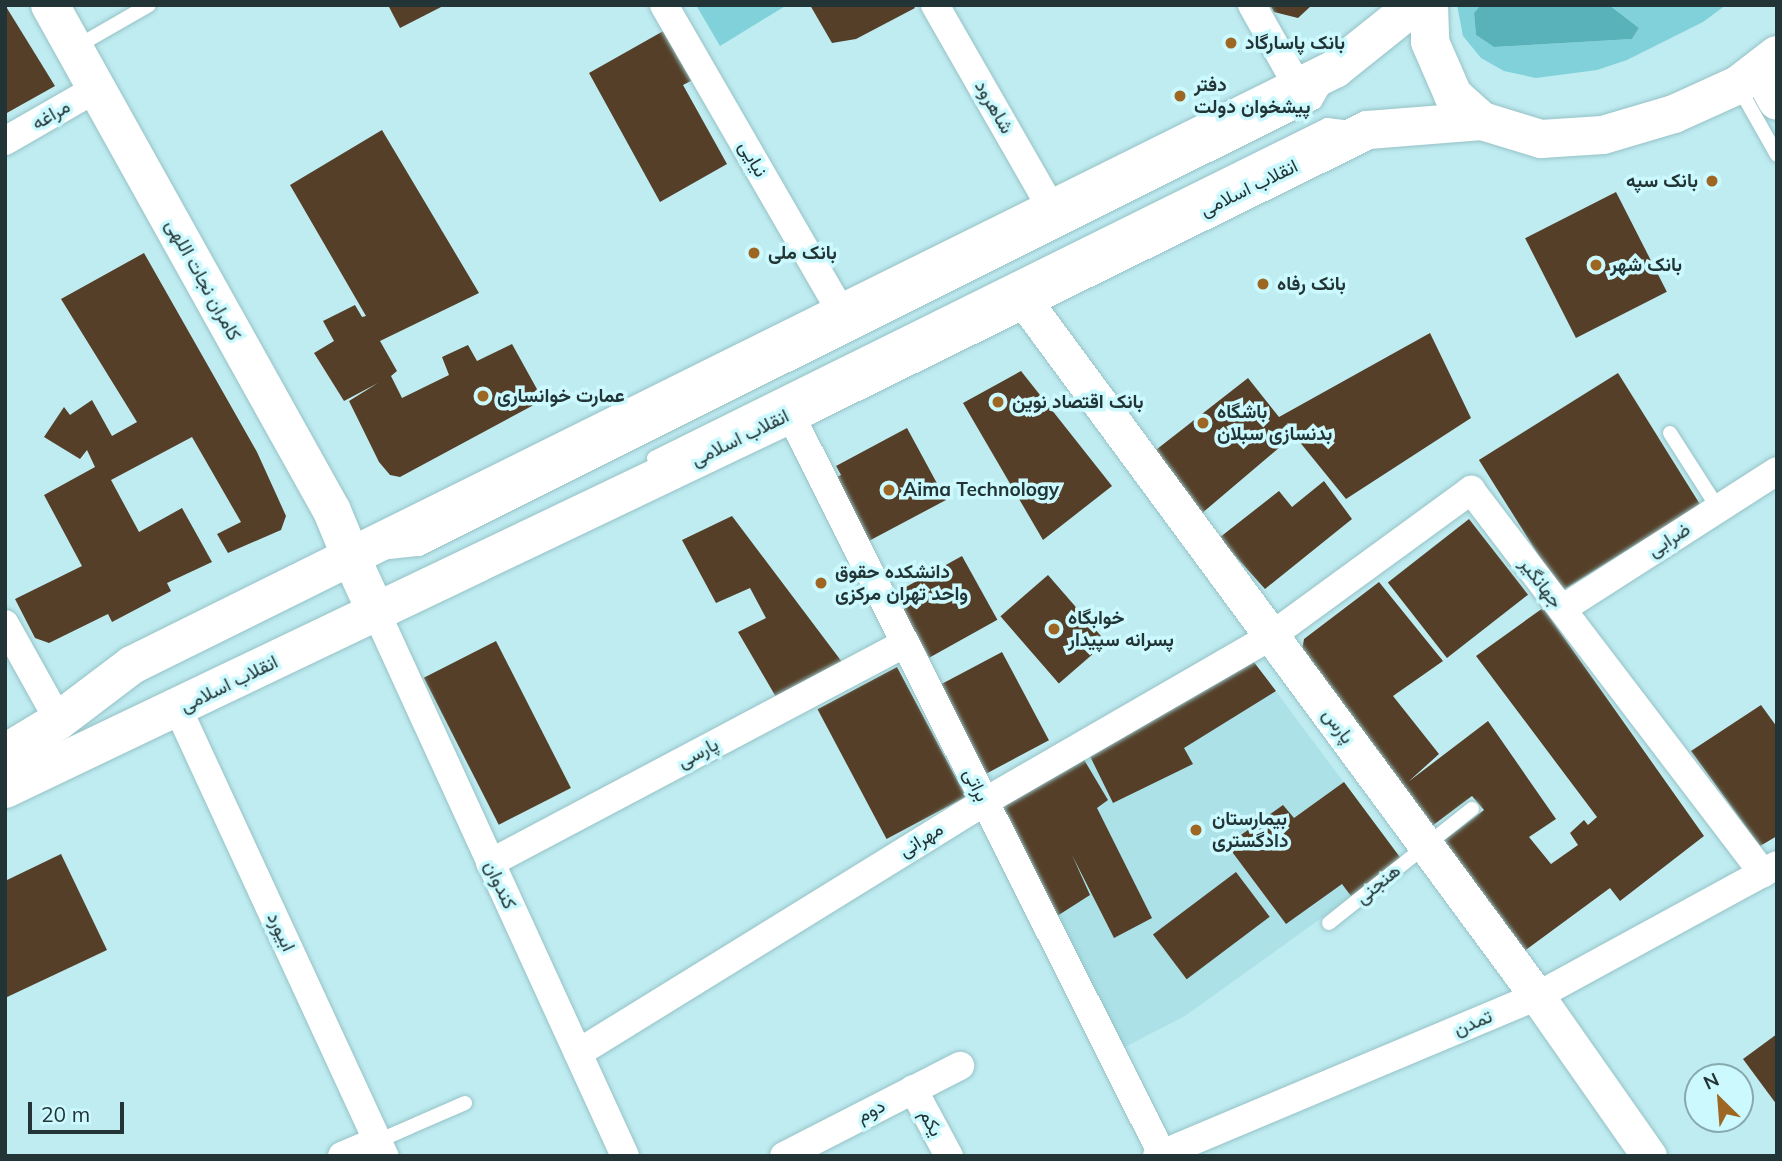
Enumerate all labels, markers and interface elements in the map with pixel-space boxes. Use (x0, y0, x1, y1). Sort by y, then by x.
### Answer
place label: بانک پاسارگاد (1245, 32, 1345, 54)
marker: بانک پاسارگاد (1223, 35, 1239, 51)
place label: دفتر پیشخوان دولت (1194, 74, 1310, 118)
street label: شاهرود (970, 76, 1018, 138)
marker: دفتر پیشخوان دولت (1172, 88, 1188, 104)
street label: مراغه (28, 95, 74, 135)
street label: نیایی (734, 137, 772, 181)
street label: انقلاب اسلامی (1196, 155, 1302, 221)
place label: بانک سپه (1626, 170, 1698, 192)
marker: بانک سپه (1704, 173, 1720, 189)
street label: کامران نجات اللهی (160, 215, 246, 345)
place label: بانک ملی (768, 242, 837, 264)
marker: بانک ملی (746, 245, 762, 261)
place label: بانک شهر (1610, 254, 1682, 276)
marker: بانک شهر (1588, 257, 1604, 273)
place label: بانک رفاه (1277, 273, 1346, 295)
marker: بانک رفاه (1255, 276, 1271, 292)
place label: عمارت خوانساری (497, 385, 625, 407)
marker: عمارت خوانساری (475, 388, 491, 404)
place label: بانک اقتصاد نوین (1012, 391, 1144, 413)
marker: بانک اقتصاد نوین (990, 394, 1006, 410)
place label: باشگاه بدنسازی سبلان (1217, 401, 1332, 445)
street label: انقلاب اسلامی (687, 405, 793, 471)
marker: باشگاه بدنسازی سبلان (1195, 415, 1211, 431)
place label: Aima Technology (903, 479, 1059, 501)
marker: Aima Technology (881, 482, 897, 498)
street label: ضرابی (1643, 518, 1695, 562)
street label: جهانگیر (1515, 553, 1567, 613)
place label: دانشکده حقوق واحد تهران مرکزی (835, 561, 968, 605)
marker: دانشکده حقوق واحد تهران مرکزی (813, 575, 829, 591)
place label: خوابگاه پسرانه سپیدار (1068, 607, 1174, 651)
marker: خوابگاه پسرانه سپیدار (1046, 621, 1062, 637)
street label: انقلاب اسلامی (176, 651, 282, 717)
street label: پارس (1317, 704, 1359, 748)
street label: پارسی (674, 733, 722, 773)
street label: براتی (958, 765, 994, 805)
place label: بیمارستان دادگستری (1212, 808, 1288, 852)
street label: مهرانی (895, 818, 947, 862)
marker: بیمارستان دادگستری (1186, 820, 1206, 840)
street label: کندوان (479, 857, 521, 913)
street label: هنجنی (1351, 859, 1405, 909)
street label: ابیورد (262, 909, 300, 955)
street label: تمدن (1450, 1005, 1496, 1041)
north arrow (1684, 1063, 1754, 1133)
text: N (1699, 1067, 1723, 1095)
scale bar (32, 1088, 128, 1132)
street label: دوم (853, 1094, 889, 1128)
text: 20 m (41, 1101, 90, 1127)
street label: یکم (914, 1105, 948, 1141)

